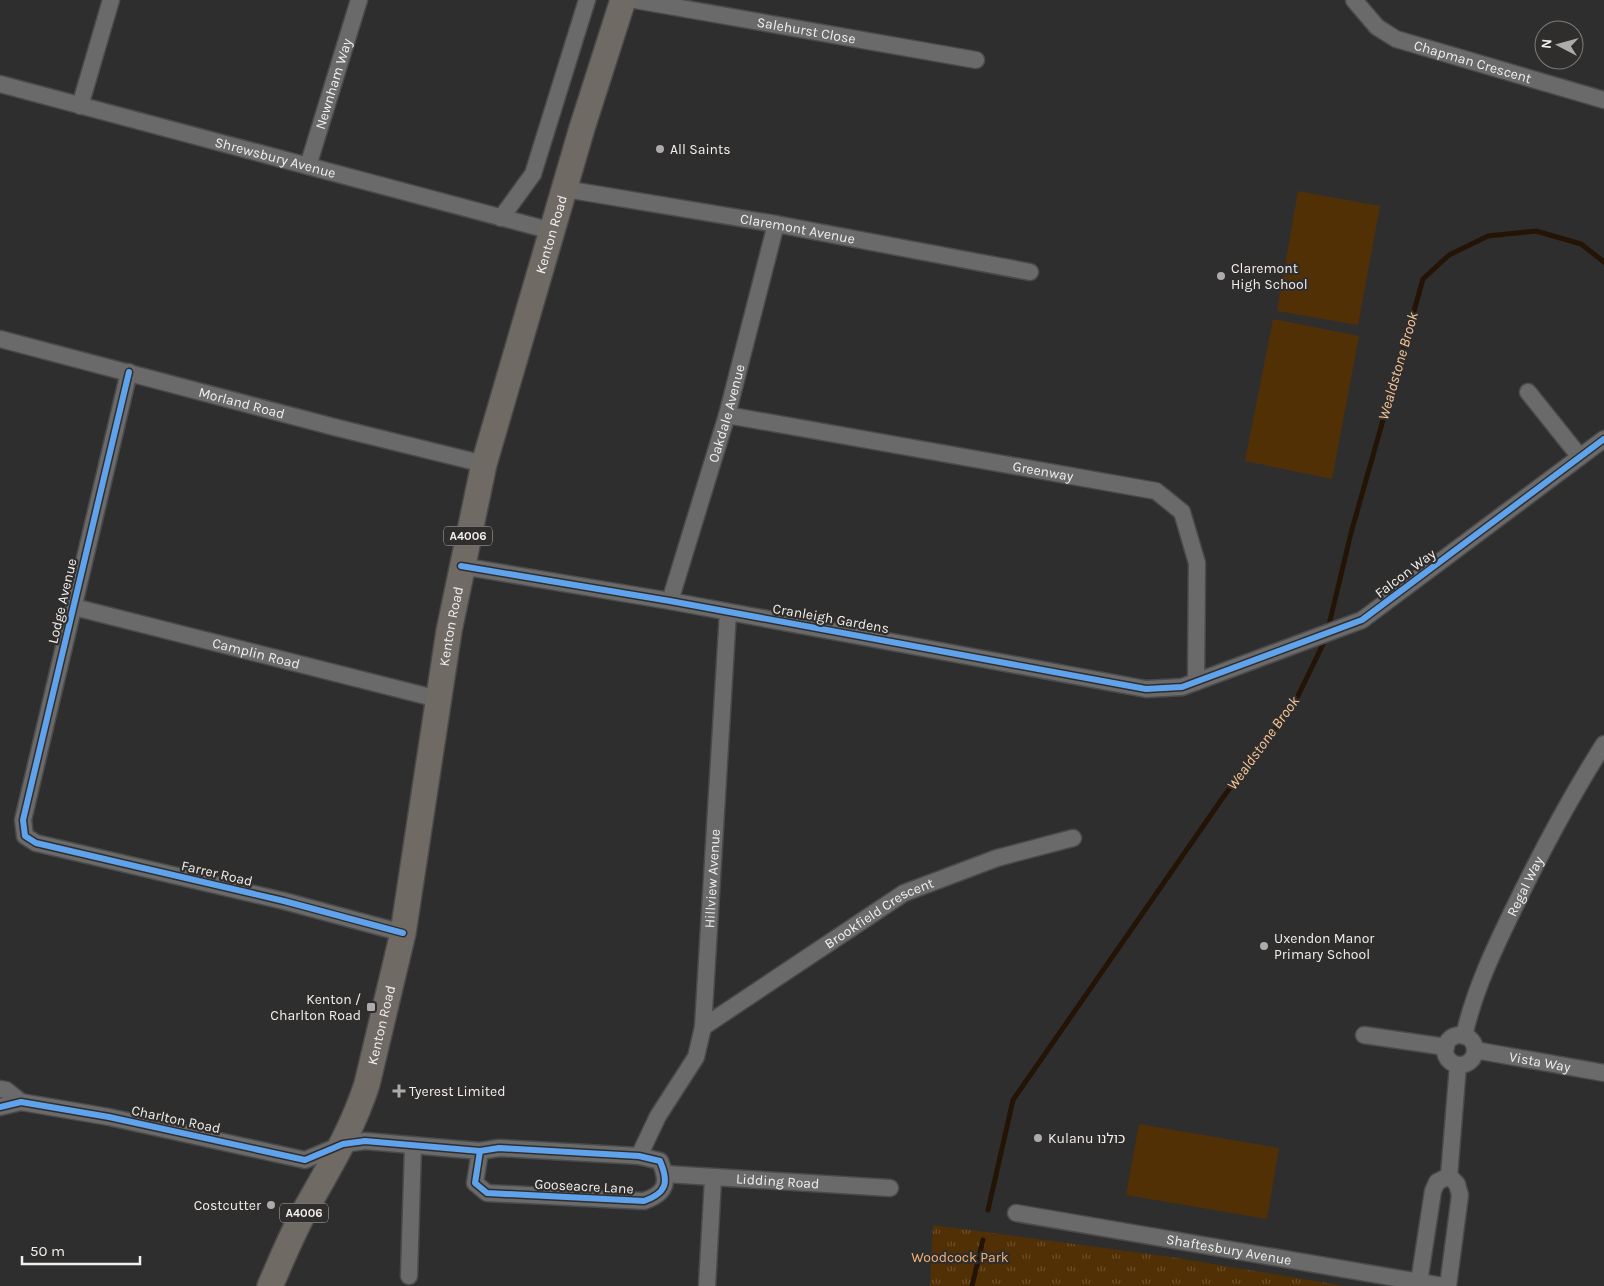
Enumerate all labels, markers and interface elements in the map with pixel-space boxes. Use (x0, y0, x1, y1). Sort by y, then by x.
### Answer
street label: Salehurst Close (756, 14, 857, 48)
north arrow (1534, 20, 1584, 70)
street label: Newnham Way (312, 36, 356, 132)
street label: Chapman Crescent (1412, 37, 1534, 87)
text: N (1538, 38, 1556, 50)
street label: Shrewsbury Avenue (213, 134, 338, 182)
place label: All Saints (670, 141, 731, 158)
marker: All Saints (654, 143, 666, 155)
street label: Kenton Road (532, 193, 571, 276)
street label: Claremont Avenue (739, 210, 856, 248)
place label: Claremont High School (1231, 260, 1308, 293)
marker: Claremont High School (1215, 270, 1227, 282)
water label: Wealdstone Brook (1374, 309, 1422, 422)
street label: Oakdale Avenue (705, 363, 749, 465)
street label: Morland Road (197, 384, 287, 423)
street label: Greenway (1011, 458, 1075, 485)
road number: A4006 (444, 526, 492, 546)
street label: Falcon Way (1372, 545, 1439, 602)
street label: Lodge Avenue (44, 557, 81, 645)
street label: Kenton Road (436, 585, 467, 668)
street label: Cranleigh Gardens (771, 600, 890, 637)
street label: Camplin Road (211, 634, 302, 673)
water label: Wealdstone Brook (1223, 692, 1303, 793)
street label: Hillview Avenue (701, 828, 724, 929)
street label: Regal Way (1503, 853, 1548, 919)
street label: Farrer Road (180, 857, 254, 890)
street label: Brookfield Crescent (821, 875, 936, 953)
place label: Uxendon Manor Primary School (1274, 930, 1375, 963)
marker: Uxendon Manor Primary School (1258, 940, 1270, 952)
street label: Kenton Road (364, 984, 399, 1067)
place label: Kenton / Charlton Road (270, 991, 361, 1024)
marker: Kenton / Charlton Road (365, 1001, 377, 1013)
street label: Vista Way (1508, 1048, 1572, 1076)
place label: Tyerest Limited (409, 1083, 506, 1100)
marker: Tyerest Limited (393, 1085, 405, 1097)
street label: Charlton Road (130, 1102, 222, 1137)
place label: Kulanu כולנו (1048, 1130, 1125, 1147)
marker: Kulanu כולנו (1032, 1132, 1044, 1144)
street label: Lidding Road (736, 1170, 820, 1193)
street label: Gooseacre Lane (534, 1175, 634, 1198)
place label: Costcutter (194, 1197, 262, 1214)
marker: Costcutter (265, 1199, 277, 1211)
road number: A4006 (280, 1204, 328, 1222)
street label: Shaftesbury Avenue (1165, 1231, 1293, 1269)
scale bar (22, 1234, 140, 1266)
text: 50 m (30, 1242, 65, 1260)
park label: Woodcock Park (911, 1249, 1009, 1266)

